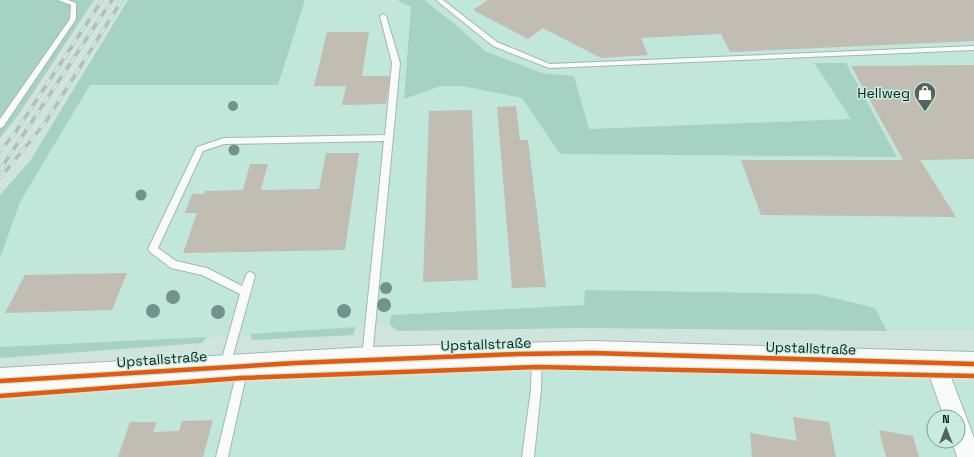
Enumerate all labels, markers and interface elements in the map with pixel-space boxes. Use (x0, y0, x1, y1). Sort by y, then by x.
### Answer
shop icon: Hellweg (912, 80, 938, 113)
place label: Hellweg (857, 84, 910, 102)
street label: Upstallstraße (440, 333, 532, 355)
street label: Upstallstraße (765, 337, 857, 359)
street label: Upstallstraße (116, 347, 208, 371)
north arrow (926, 409, 966, 449)
text: N (942, 412, 950, 426)

